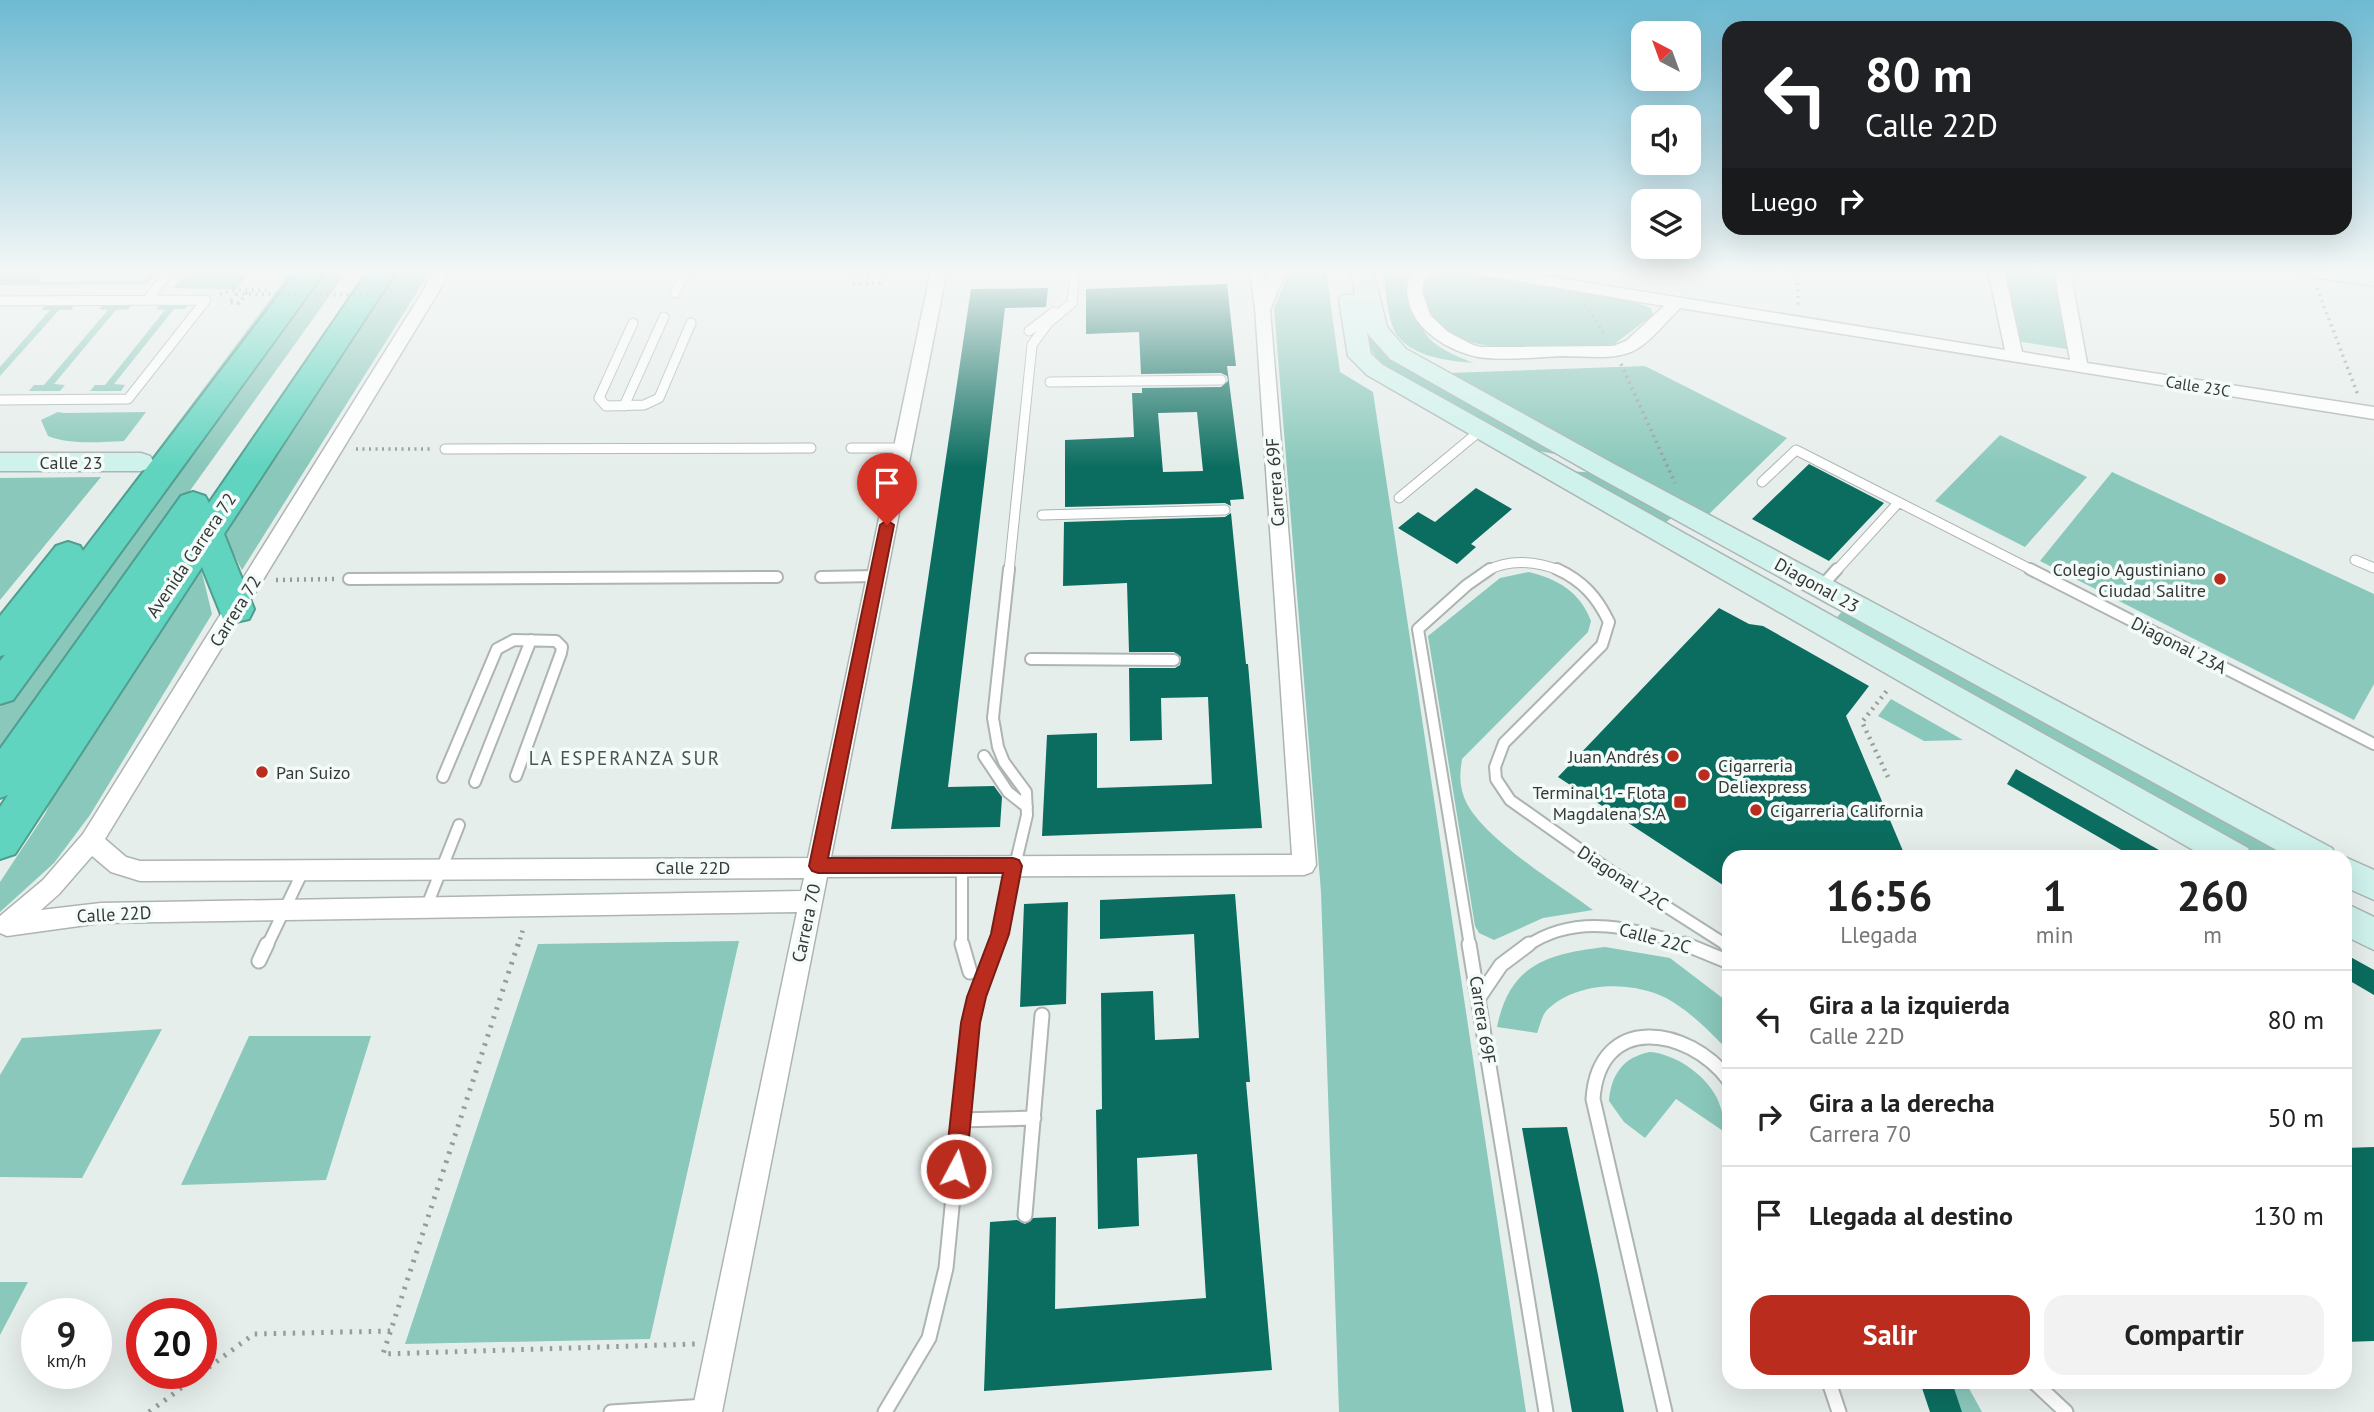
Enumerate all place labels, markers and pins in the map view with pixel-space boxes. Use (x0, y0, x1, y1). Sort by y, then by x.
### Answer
pin (857, 453, 917, 525)
place label: Colegio Agustiniano Ciudad Salitre (2053, 558, 2206, 602)
marker: Colegio Agustiniano Ciudad Salitre (2212, 571, 2228, 587)
place label: Juan Andrés (1567, 745, 1659, 768)
marker: Juan Andrés (1665, 748, 1681, 764)
place label: Cigarreria Deliexpress (1718, 754, 1807, 798)
place label: Pan Suizo (276, 761, 351, 784)
marker: Pan Suizo (254, 764, 270, 780)
marker: Cigarreria Deliexpress (1696, 767, 1712, 783)
place label: Terminal 1 - Flota Magdalena S.A (1533, 781, 1666, 825)
marker: Terminal 1 - Flota Magdalena S.A (1672, 794, 1688, 810)
place label: Cigarreria California (1770, 799, 1924, 822)
marker: Cigarreria California (1748, 802, 1764, 818)

